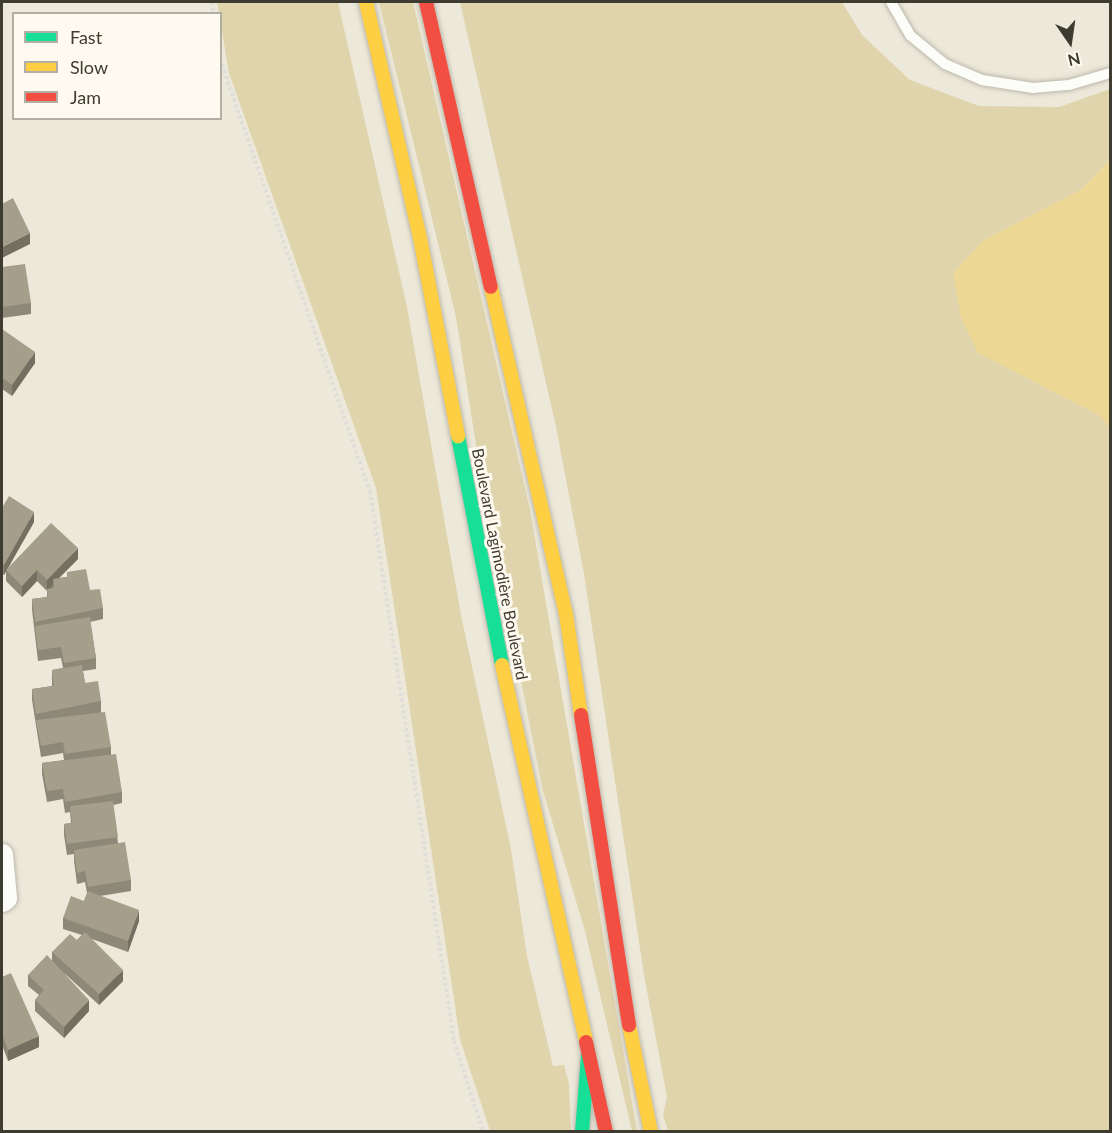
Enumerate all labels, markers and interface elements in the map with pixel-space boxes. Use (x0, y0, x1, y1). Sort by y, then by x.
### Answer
legend (12, 12, 222, 120)
north arrow (1040, 12, 1100, 72)
text: Fast (70, 26, 102, 48)
text: N (1066, 49, 1082, 71)
text: Slow (70, 56, 108, 78)
text: Jam (70, 86, 101, 108)
street label: Boulevard Lagimodière Boulevard (468, 447, 532, 681)

